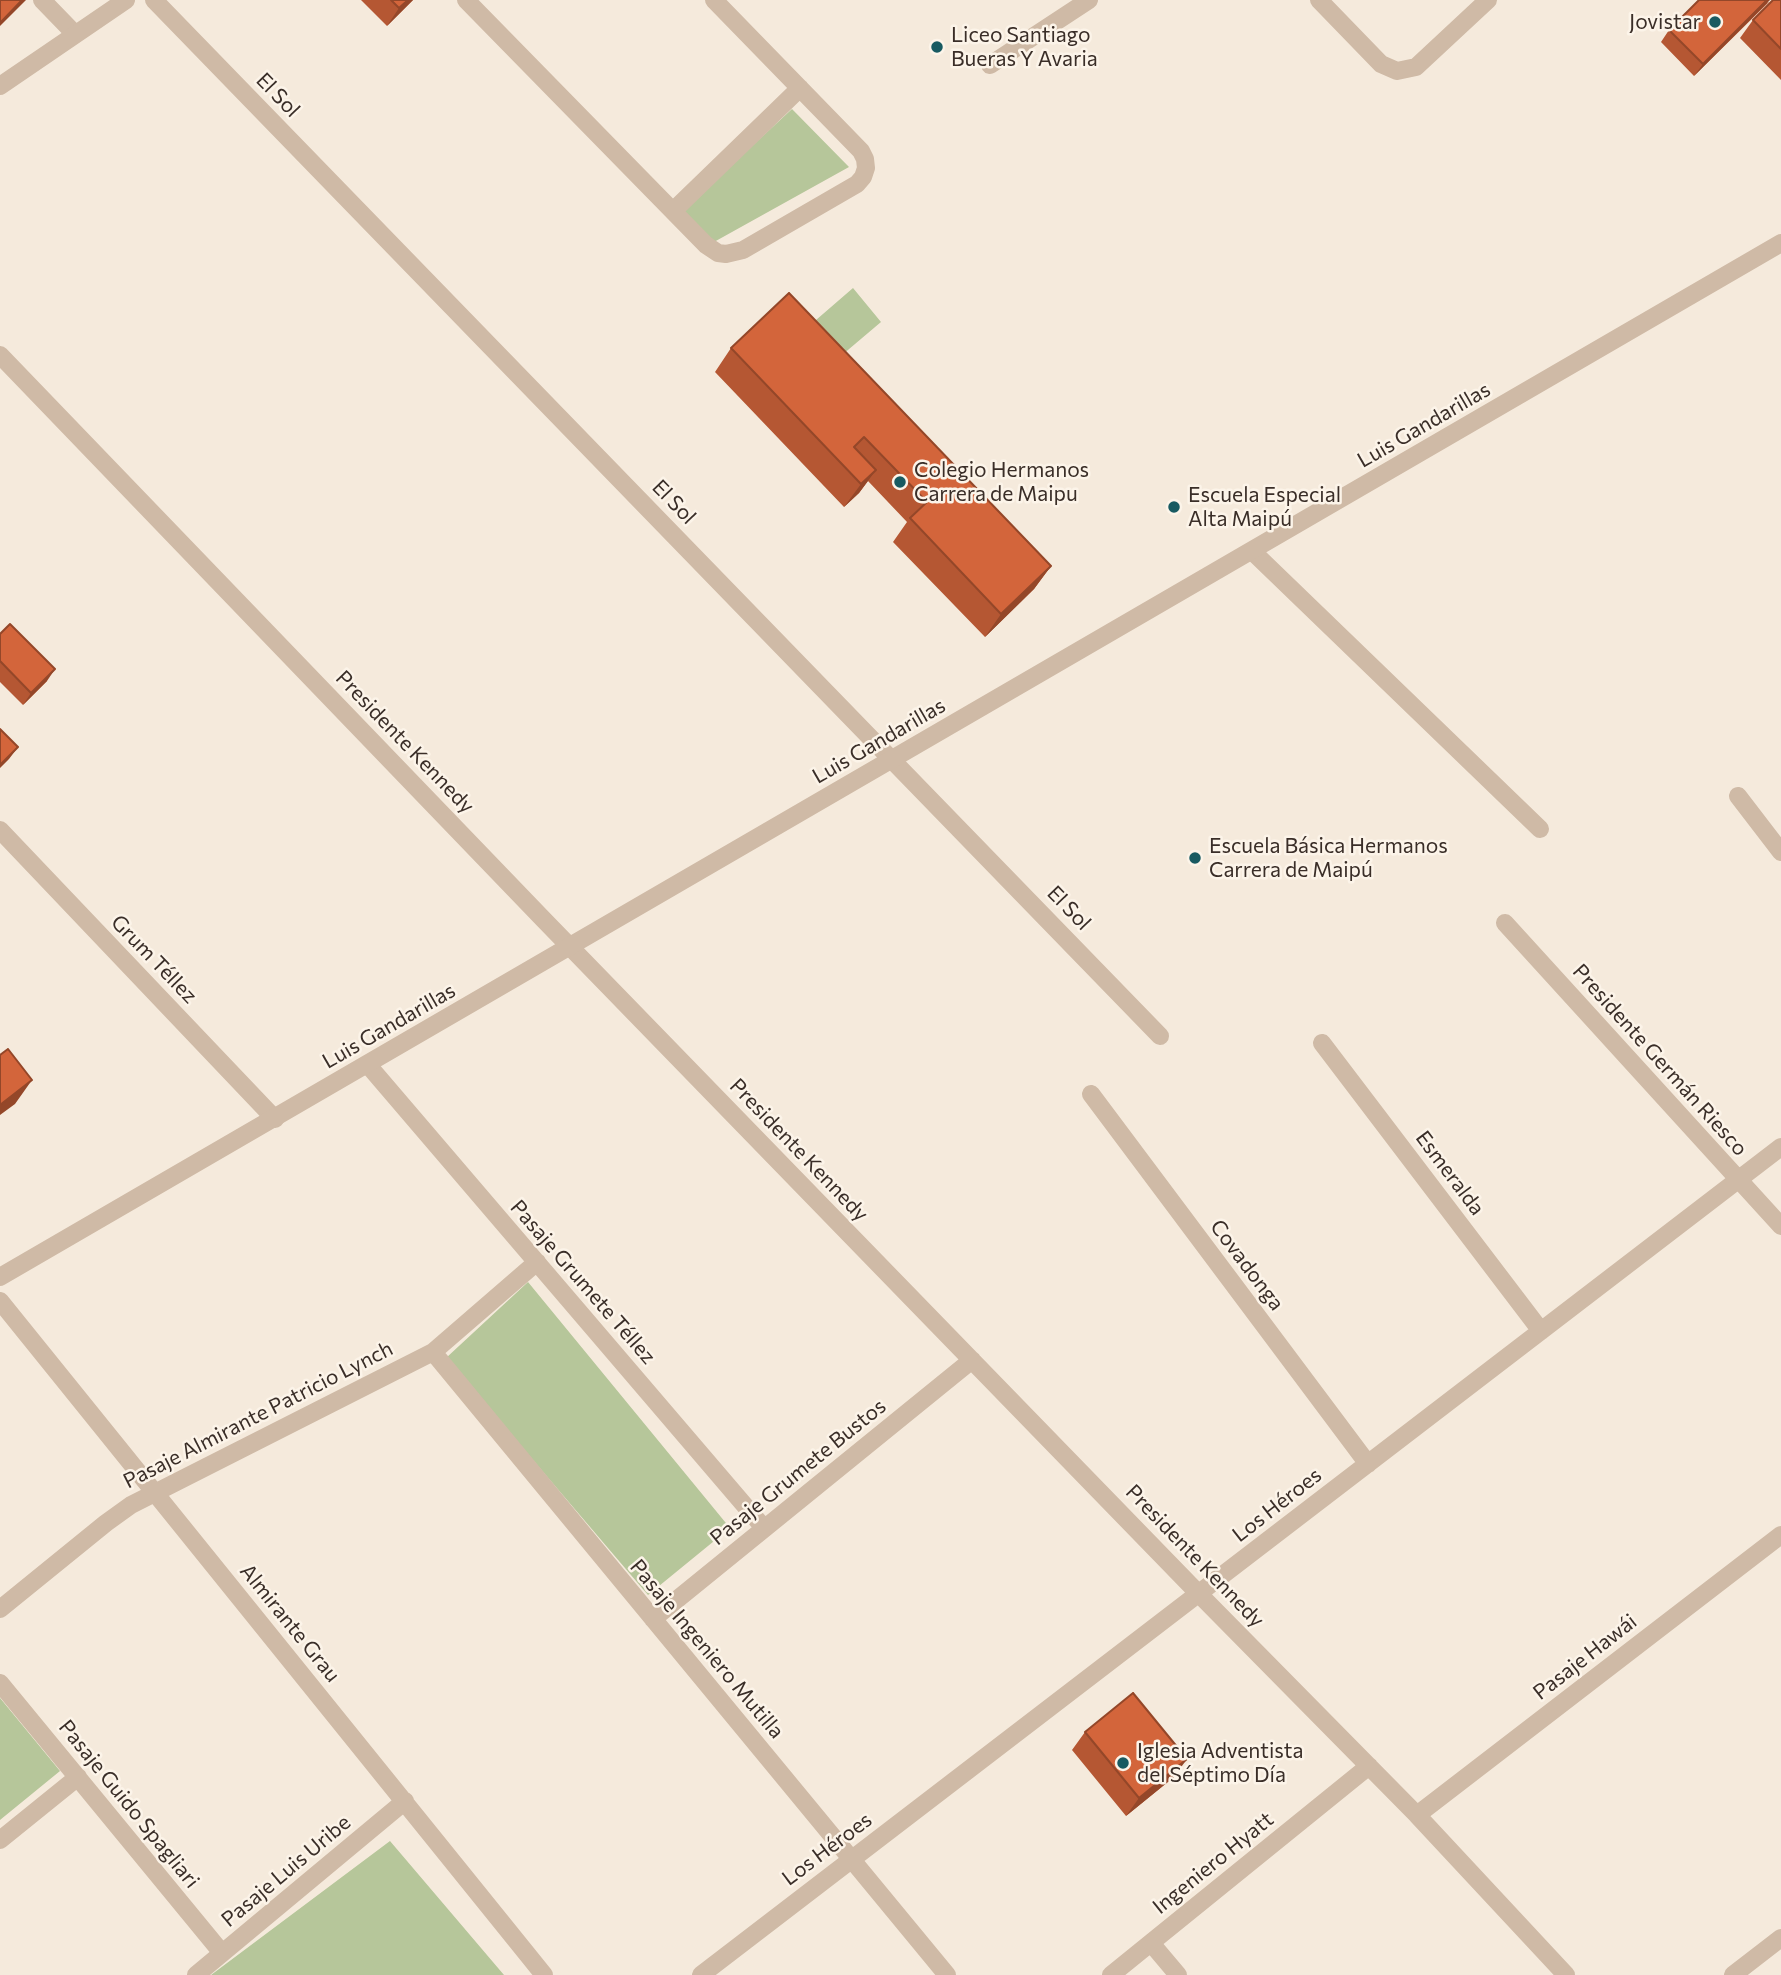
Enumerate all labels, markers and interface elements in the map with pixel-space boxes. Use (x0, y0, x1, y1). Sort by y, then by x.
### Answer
place label: Jovistar (1629, 9, 1701, 35)
marker: Jovistar (1707, 14, 1723, 30)
place label: Liceo Santiago Bueras Y Avaria (951, 22, 1098, 72)
marker: Liceo Santiago Bueras Y Avaria (929, 39, 945, 55)
street label: El Sol (251, 68, 305, 122)
street label: Luis Gandarillas (1353, 377, 1495, 473)
place label: Colegio Hermanos Carrera de Maipu (914, 457, 1089, 507)
marker: Colegio Hermanos Carrera de Maipu (892, 474, 908, 490)
street label: El Sol (647, 475, 701, 529)
place label: Escuela Especial Alta Maipú (1188, 482, 1341, 532)
marker: Escuela Especial Alta Maipú (1166, 499, 1182, 515)
street label: Presidente Kennedy (330, 665, 480, 819)
street label: Luis Gandarillas (808, 693, 950, 789)
place label: Escuela Básica Hermanos Carrera de Maipú (1209, 833, 1448, 883)
marker: Escuela Básica Hermanos Carrera de Maipú (1187, 850, 1203, 866)
street label: El Sol (1042, 881, 1096, 935)
street label: Grum Téllez (106, 910, 202, 1008)
street label: Presidente Germán Riesco (1567, 959, 1753, 1161)
street label: Luis Gandarillas (318, 978, 460, 1074)
street label: Presidente Kennedy (724, 1073, 874, 1227)
street label: Esmeralda (1410, 1126, 1490, 1220)
street label: Pasaje Grumete Téllez (505, 1195, 661, 1369)
street label: Covadonga (1205, 1215, 1289, 1315)
street label: Pasaje Almirante Patricio Lynch (119, 1336, 397, 1494)
street label: Pasaje Grumete Bustos (705, 1393, 891, 1551)
street label: Los Héroes (1227, 1462, 1327, 1548)
street label: Presidente Kennedy (1120, 1479, 1270, 1633)
street label: Pasaje Ingeniero Mutilla (625, 1554, 789, 1744)
street label: Almirante Grau (235, 1559, 345, 1687)
street label: Pasaje Hawái (1528, 1609, 1642, 1705)
street label: Pasaje Guido Spagliari (53, 1715, 205, 1893)
place label: Iglesia Adventista del Séptimo Día (1137, 1738, 1303, 1788)
marker: Iglesia Adventista del Séptimo Día (1115, 1755, 1131, 1771)
street label: Los Héroes (777, 1807, 877, 1891)
street label: Ingeniero Hyatt (1148, 1807, 1278, 1919)
street label: Pasaje Luis Uribe (216, 1810, 356, 1932)

